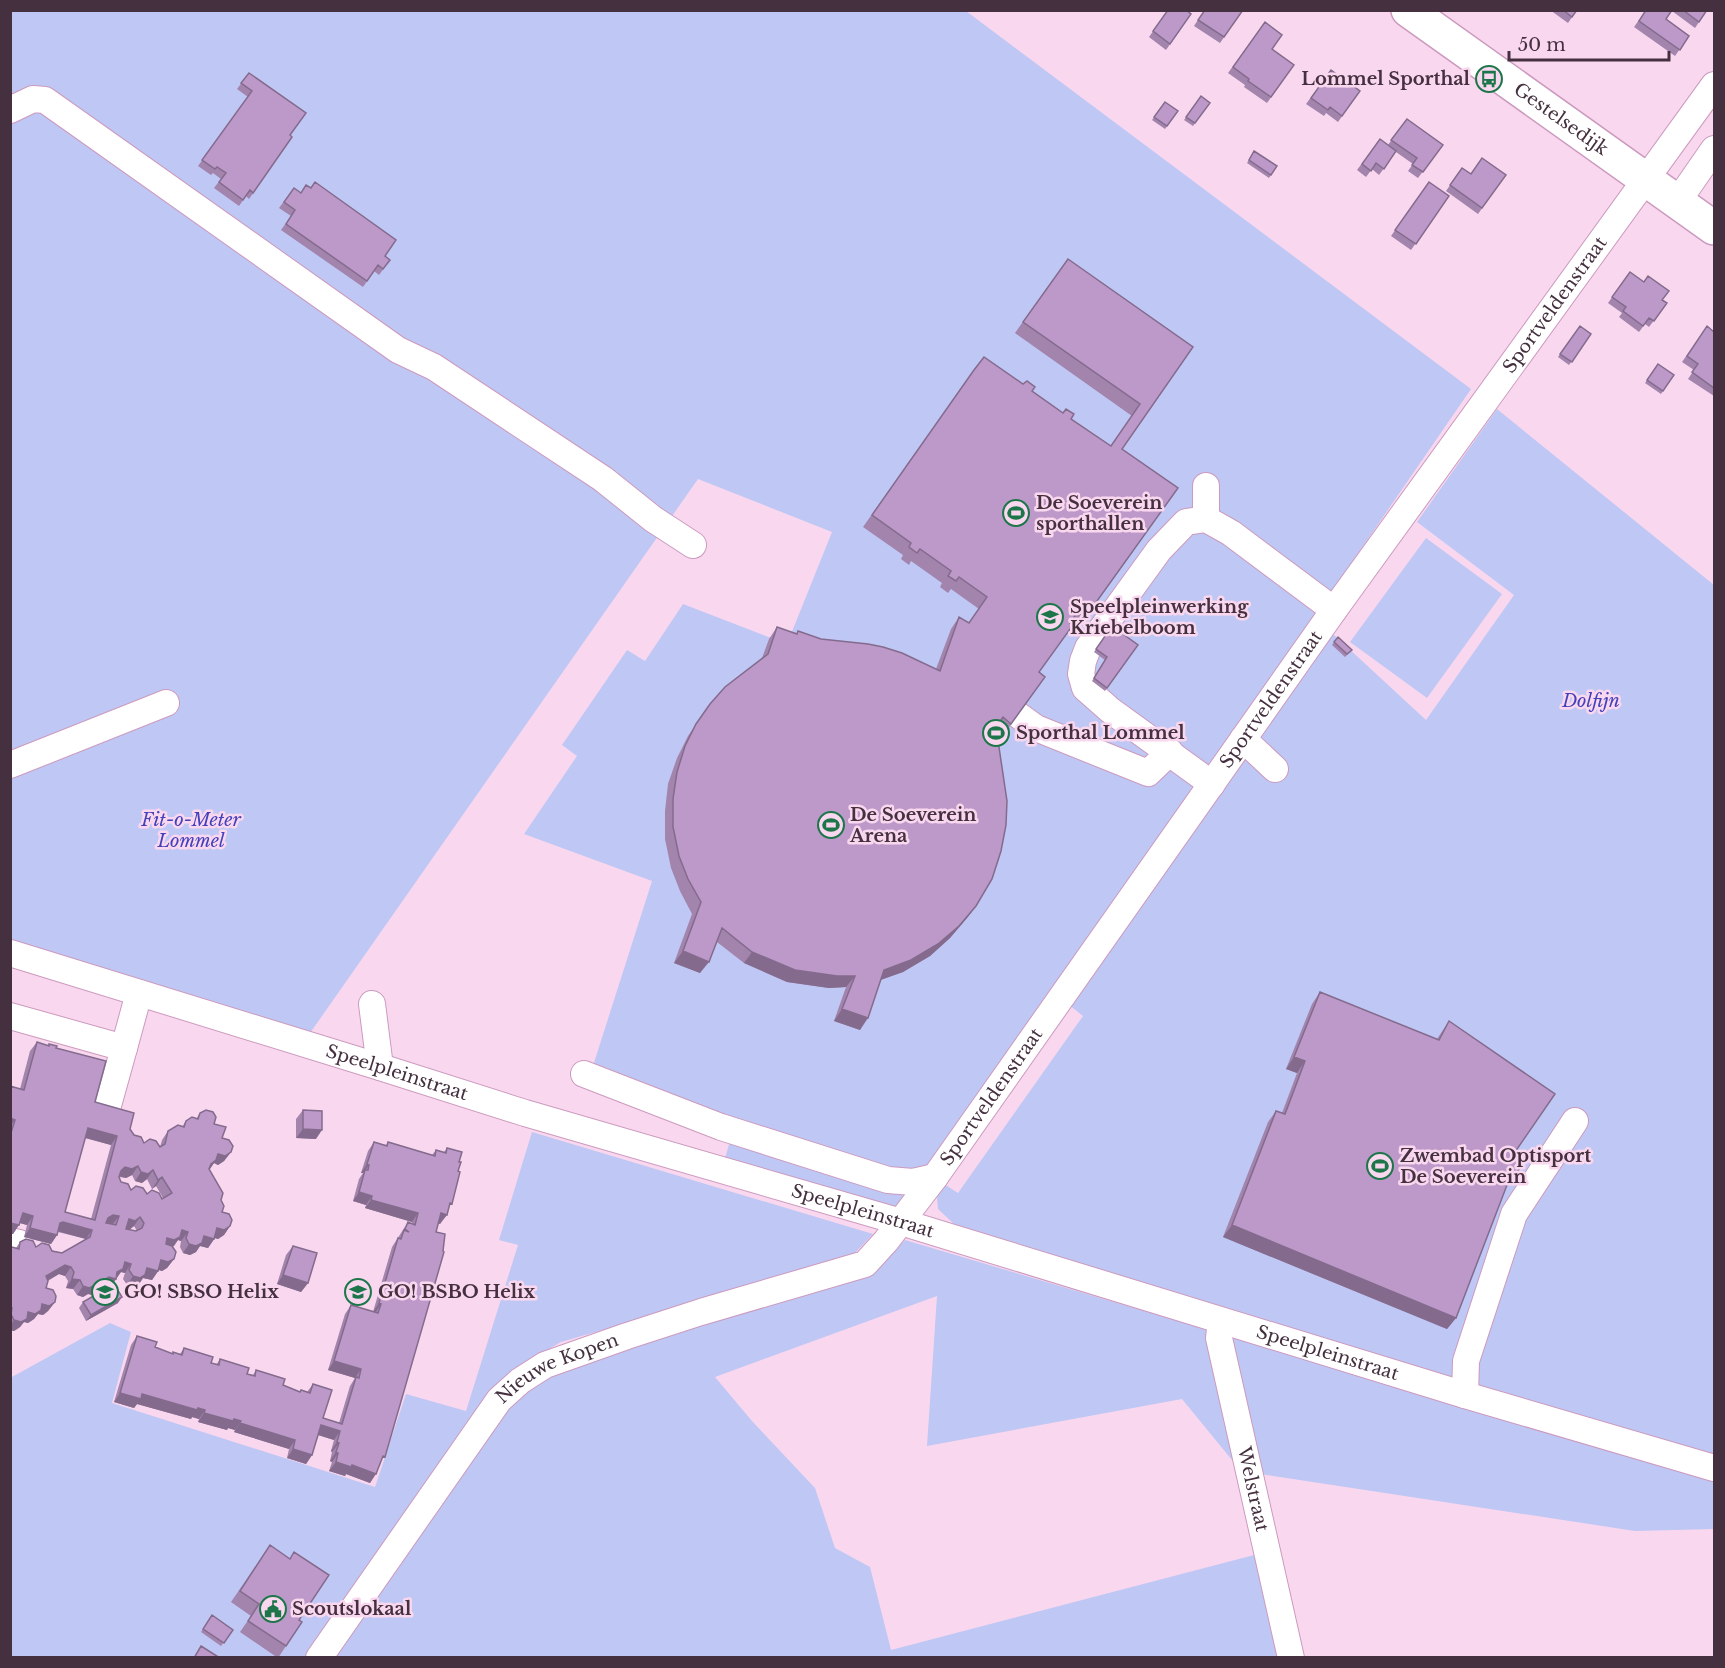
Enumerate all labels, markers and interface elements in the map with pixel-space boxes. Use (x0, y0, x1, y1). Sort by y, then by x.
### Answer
scale bar (1509, 24, 1670, 62)
text: 50 m (1518, 34, 1566, 56)
bus stop icon: Lommel Sporthal (1474, 64, 1504, 94)
place label: Lommel Sporthal (1301, 68, 1471, 90)
street label: Gestelsedijk (1510, 78, 1613, 160)
street label: Sportveldenstraat (1498, 232, 1612, 377)
place label: De Soeverein sporthallen (1036, 492, 1162, 535)
sports icon: De Soeverein sporthallen (1001, 498, 1031, 528)
place label: Speelpleinwerking Kriebelboom (1070, 596, 1249, 639)
school or university icon: Speelpleinwerking Kriebelboom (1035, 602, 1065, 632)
street label: Sportveldenstraat (1215, 626, 1327, 772)
park label: Dolfijn (1561, 690, 1620, 712)
sports icon: Sporthal Lommel (981, 718, 1011, 748)
place label: Sporthal Lommel (1016, 722, 1185, 744)
place label: De Soeverein Arena (849, 804, 976, 847)
park label: Fit-o-Meter Lommel (140, 809, 241, 852)
sports icon: De Soeverein Arena (816, 810, 846, 840)
street label: Sportveldenstraat (936, 1024, 1047, 1170)
street label: Speelpleinstraat (323, 1040, 471, 1105)
place label: Zwembad Optisport De Soeverein (1400, 1145, 1591, 1188)
sports icon: Zwembad Optisport De Soeverein (1365, 1151, 1395, 1181)
street label: Speelpleinstraat (789, 1180, 937, 1243)
school or university icon: GO! SBSO Helix (90, 1277, 120, 1307)
school or university icon: GO! BSBO Helix (343, 1277, 373, 1307)
place label: GO! SBSO Helix (124, 1281, 279, 1303)
place label: GO! BSBO Helix (378, 1281, 536, 1303)
street label: Speelpleinstraat (1254, 1321, 1402, 1385)
street label: Nieuwe Kopen (491, 1329, 621, 1408)
street label: Welstraat (1233, 1444, 1273, 1534)
public building icon: Scoutslokaal (258, 1594, 288, 1624)
place label: Scoutslokaal (292, 1598, 412, 1620)

